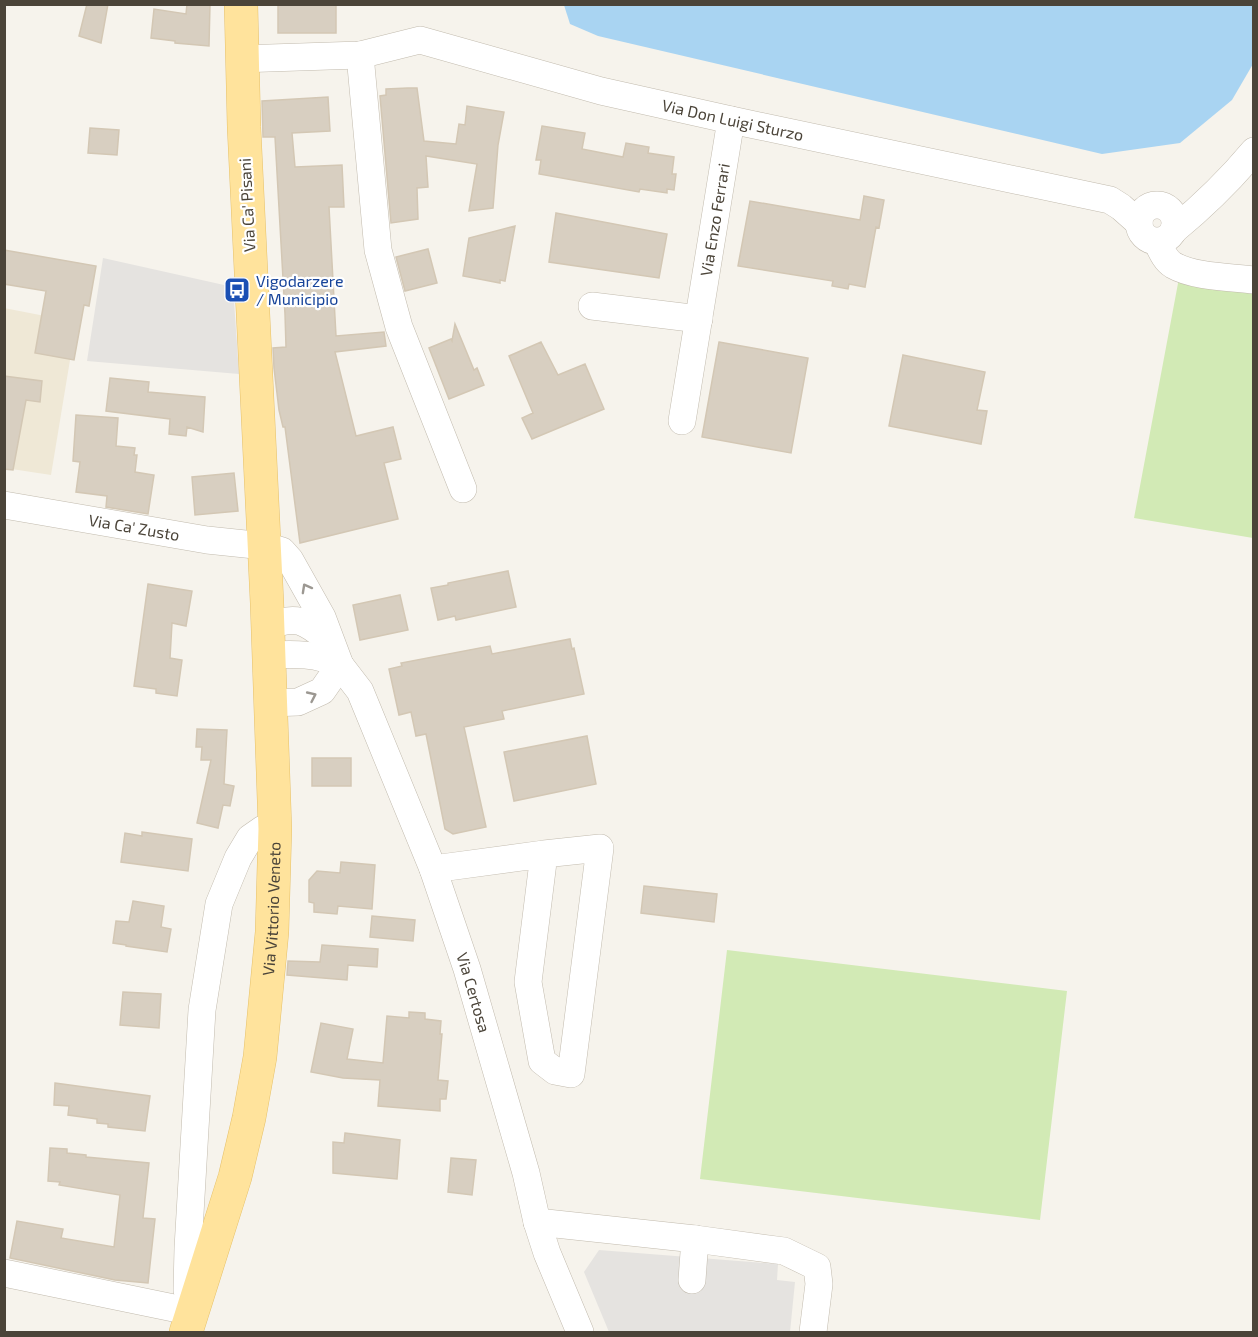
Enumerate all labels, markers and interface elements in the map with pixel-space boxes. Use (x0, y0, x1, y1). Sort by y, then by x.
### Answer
street label: Via Don Luigi Sturzo (660, 95, 805, 144)
street label: Via Ca' Pisani (235, 158, 258, 253)
street label: Via Enzo Ferrari (696, 162, 733, 277)
place label: Vigodarzere / Municipio (256, 271, 344, 308)
bus stop icon: Vigodarzere / Municipio (222, 275, 252, 305)
street label: Via Ca' Zusto (87, 510, 181, 544)
one-way arrow (302, 584, 313, 594)
one-way arrow (305, 691, 316, 703)
street label: Via Vittorio Veneto (258, 841, 284, 977)
street label: Via Certosa (453, 950, 495, 1035)

